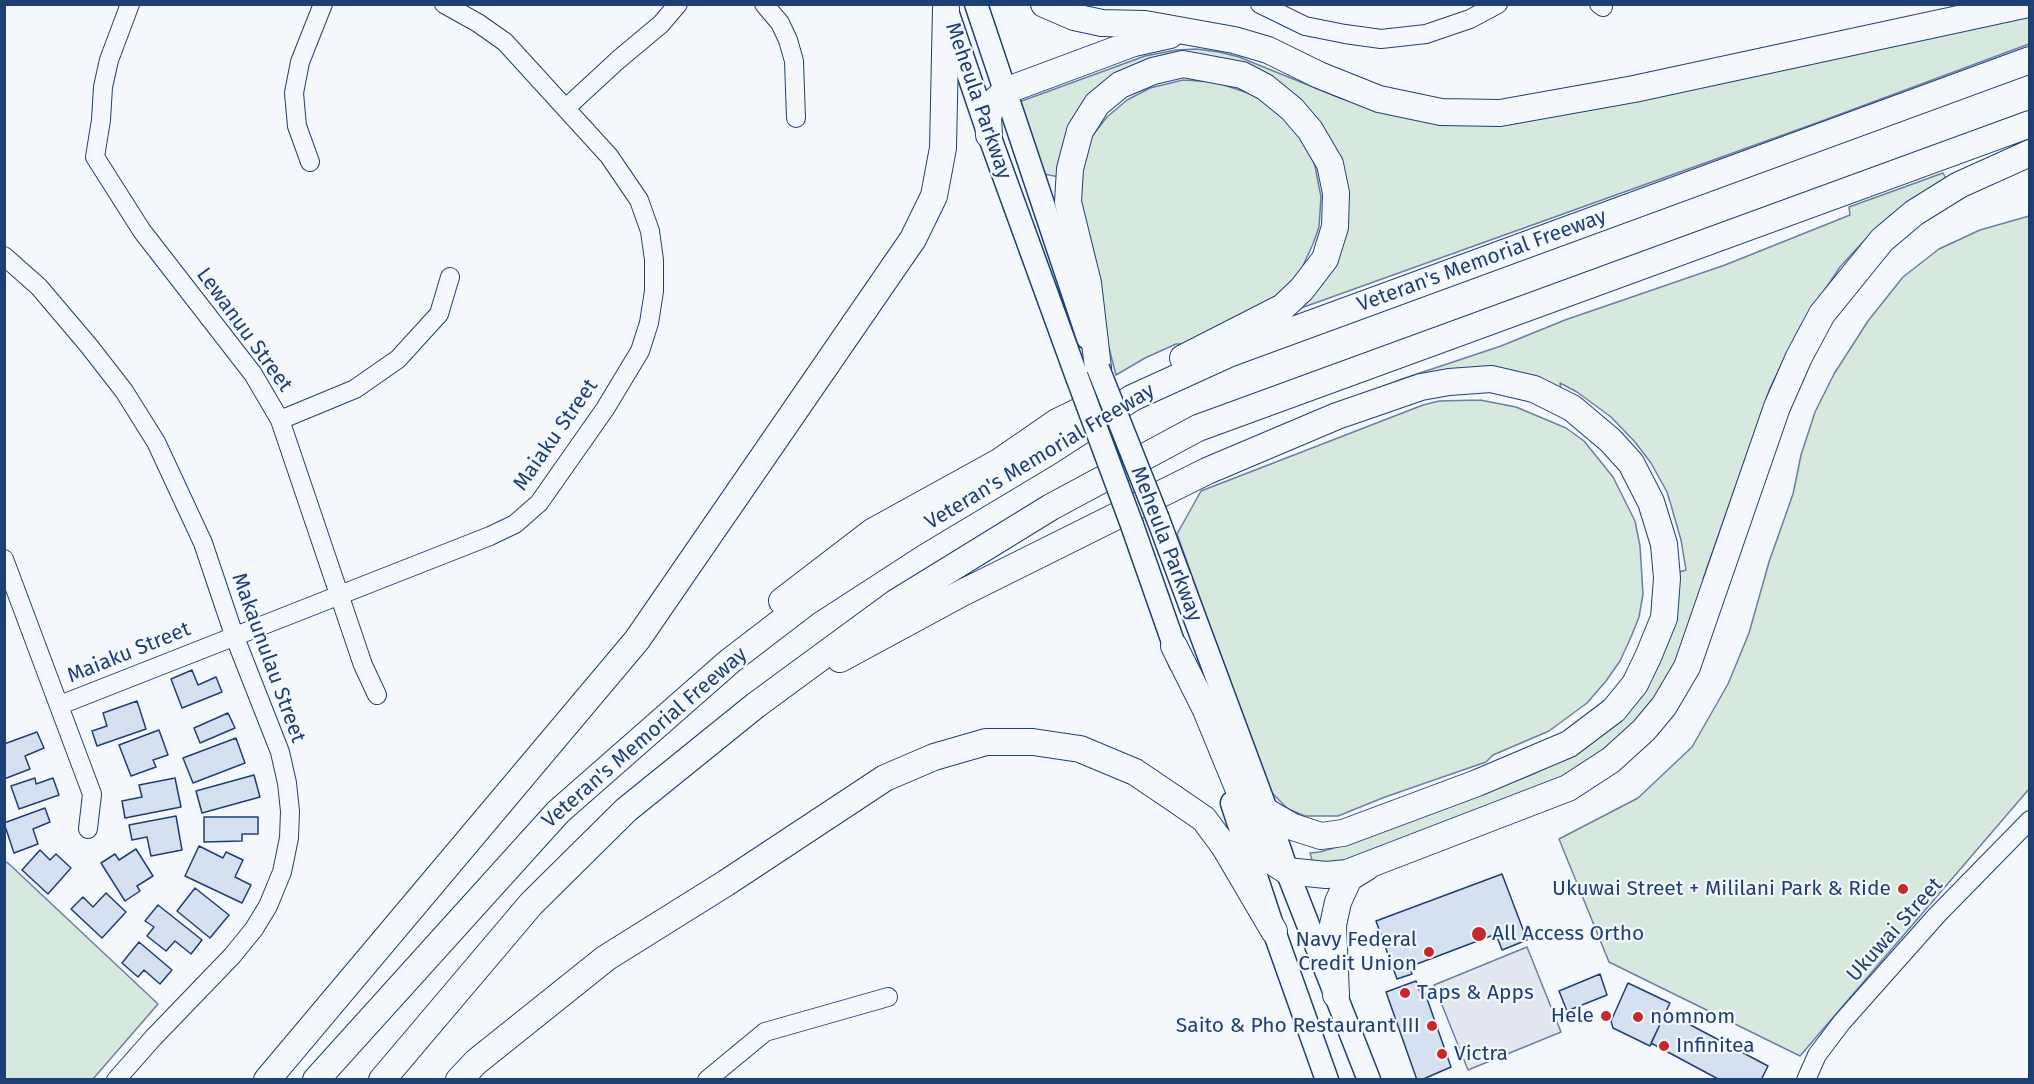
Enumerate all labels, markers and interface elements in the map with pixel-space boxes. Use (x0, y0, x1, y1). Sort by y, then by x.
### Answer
street label: Meheula Parkway (939, 19, 1017, 183)
street label: Veteran's Memorial Freeway (1354, 204, 1610, 318)
street label: Lewanuu Street (191, 263, 297, 397)
street label: Maiaku Street (508, 374, 604, 496)
street label: Veteran's Memorial Freeway (921, 378, 1159, 536)
street label: Meheula Parkway (1125, 463, 1207, 625)
street label: Makaunulau Street (226, 570, 310, 746)
street label: Maiaku Street (64, 617, 194, 689)
street label: Veteran's Memorial Freeway (537, 642, 753, 834)
street label: Ukuwai Street (1842, 873, 1948, 987)
place label: Ukuwai Street + Mililani Park & Ride (1552, 876, 1891, 902)
marker: Ukuwai Street + Mililani Park & Ride (1896, 882, 1910, 896)
place label: All Access Ortho (1492, 921, 1644, 947)
marker: All Access Ortho (1470, 925, 1488, 943)
place label: Navy Federal Credit Union (1296, 927, 1417, 977)
marker: Navy Federal Credit Union (1422, 945, 1436, 959)
place label: Taps & Apps (1417, 980, 1534, 1006)
marker: Taps & Apps (1398, 986, 1412, 1000)
place label: Hele (1551, 1003, 1594, 1029)
place label: nomnom (1650, 1004, 1735, 1030)
marker: Hele (1599, 1009, 1613, 1023)
marker: nomnom (1631, 1010, 1645, 1024)
place label: Saito & Pho Restaurant III (1176, 1013, 1420, 1039)
marker: Saito & Pho Restaurant III (1425, 1019, 1439, 1033)
place label: Infinitea (1676, 1033, 1755, 1059)
marker: Infinitea (1657, 1039, 1671, 1053)
place label: Victra (1454, 1041, 1508, 1067)
marker: Victra (1435, 1047, 1449, 1061)

